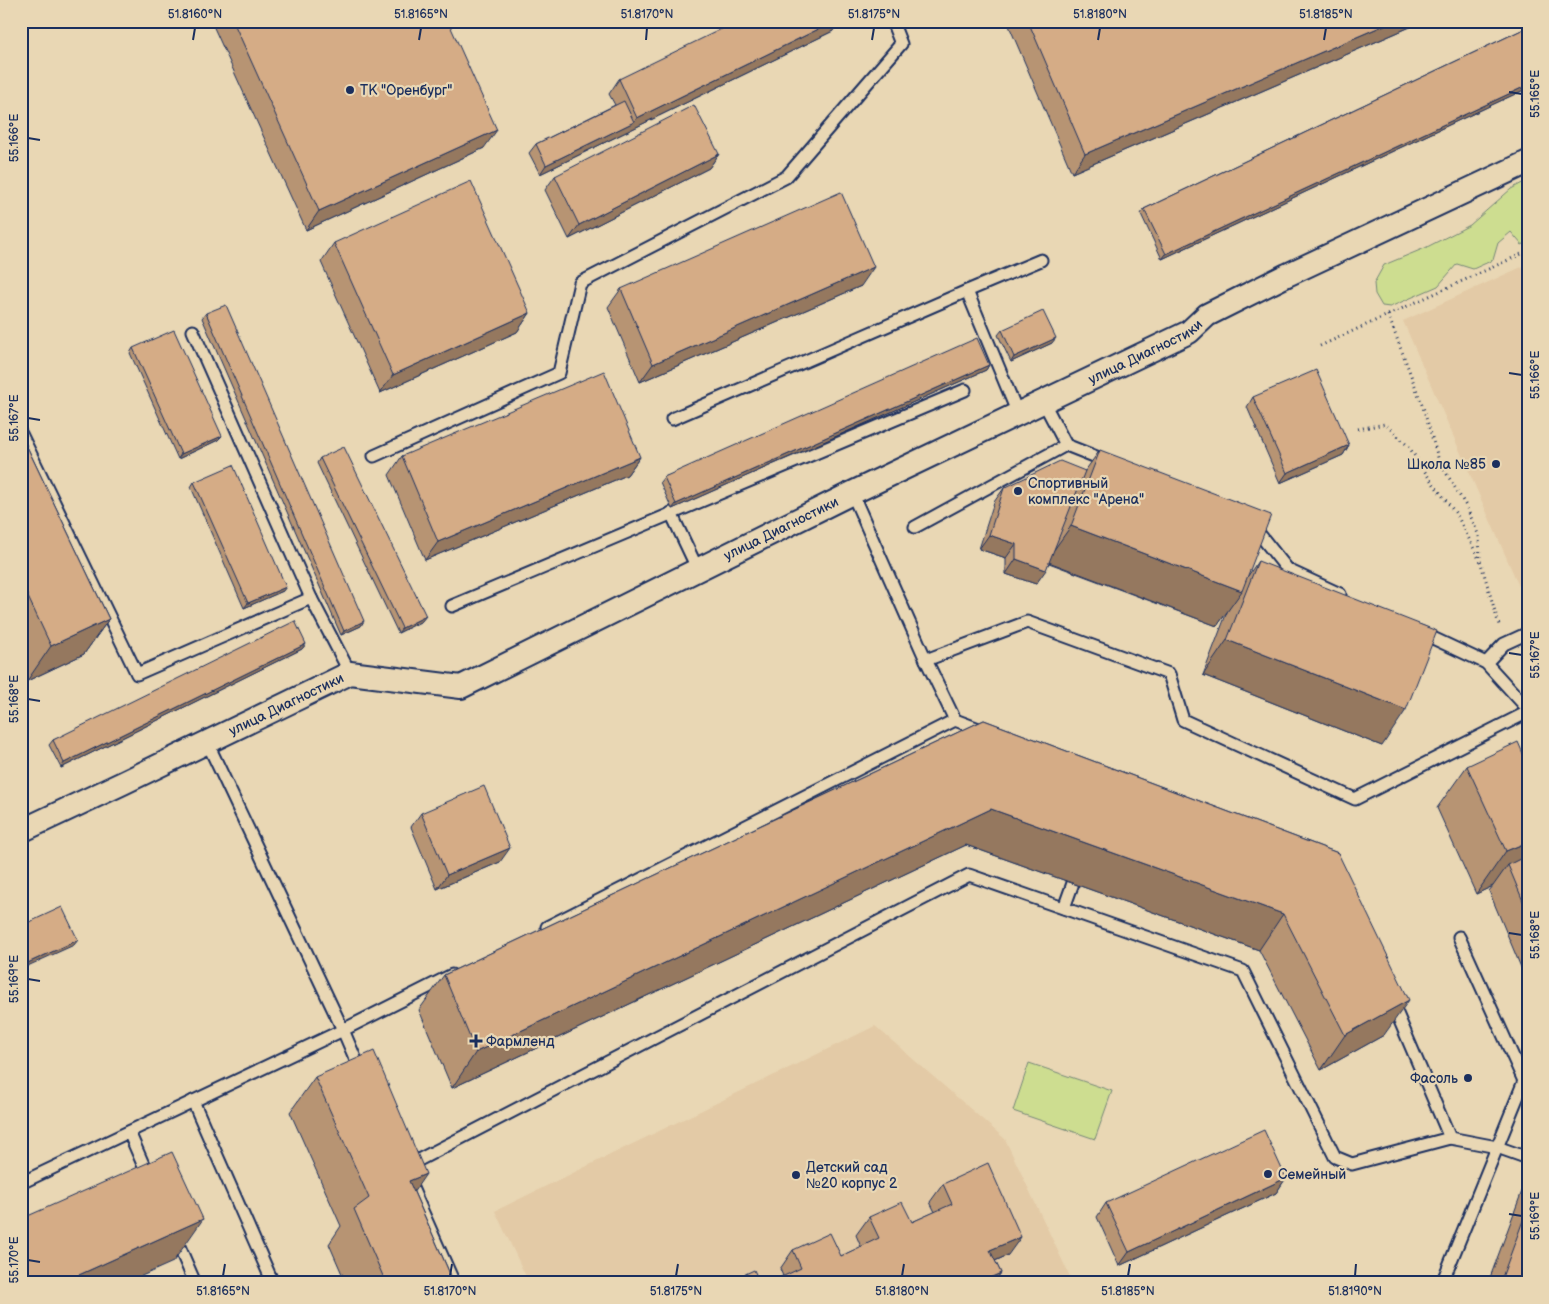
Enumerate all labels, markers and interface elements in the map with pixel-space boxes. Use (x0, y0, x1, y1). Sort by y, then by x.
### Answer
text: 51.8160°N (168, 7, 222, 22)
text: 51.8165°N (394, 7, 448, 22)
text: 51.8170°N (620, 7, 674, 22)
text: 51.8175°N (848, 7, 900, 22)
text: 51.8180°N (1073, 7, 1127, 22)
text: 51.8185°N (1299, 7, 1353, 22)
text: 55.165°E (1528, 70, 1543, 118)
place label: ТК "Оренбург" (360, 82, 453, 99)
marker: ТК "Оренбург" (344, 84, 356, 96)
text: 55.166°E (7, 114, 22, 162)
street label: улица Диагностики (1086, 316, 1206, 388)
text: 55.166°E (1528, 351, 1543, 399)
text: 55.167°E (7, 394, 22, 442)
place label: Школа №85 (1407, 456, 1486, 473)
marker: Школа №85 (1490, 458, 1502, 470)
place label: Спортивный комплекс "Арена" (1028, 475, 1144, 508)
marker: Спортивный комплекс "Арена" (1012, 485, 1024, 497)
street label: улица Диагностики (721, 493, 841, 564)
text: 55.167°E (1528, 631, 1543, 679)
street label: улица Диагностики (226, 669, 347, 739)
text: 55.168°E (7, 675, 22, 723)
text: 55.168°E (1528, 911, 1543, 959)
text: 55.169°E (7, 955, 22, 1003)
place label: Фармленд (486, 1033, 555, 1050)
marker: Фармленд (470, 1035, 482, 1047)
place label: Фасоль (1410, 1070, 1458, 1087)
marker: Фасоль (1462, 1072, 1474, 1084)
place label: Детский сад №20 корпус 2 (806, 1159, 898, 1192)
place label: Семейный (1278, 1166, 1346, 1183)
marker: Семейный (1262, 1168, 1274, 1180)
marker: Детский сад №20 корпус 2 (790, 1169, 802, 1181)
text: 55.169°E (1528, 1192, 1543, 1240)
text: 55.170°E (7, 1236, 22, 1284)
text: 51.8165°N (196, 1284, 250, 1299)
text: 51.8170°N (423, 1284, 477, 1299)
text: 51.8175°N (650, 1284, 702, 1299)
text: 51.8180°N (875, 1284, 929, 1299)
text: 51.8185°N (1101, 1284, 1155, 1299)
text: 51.8190°N (1328, 1284, 1382, 1299)

